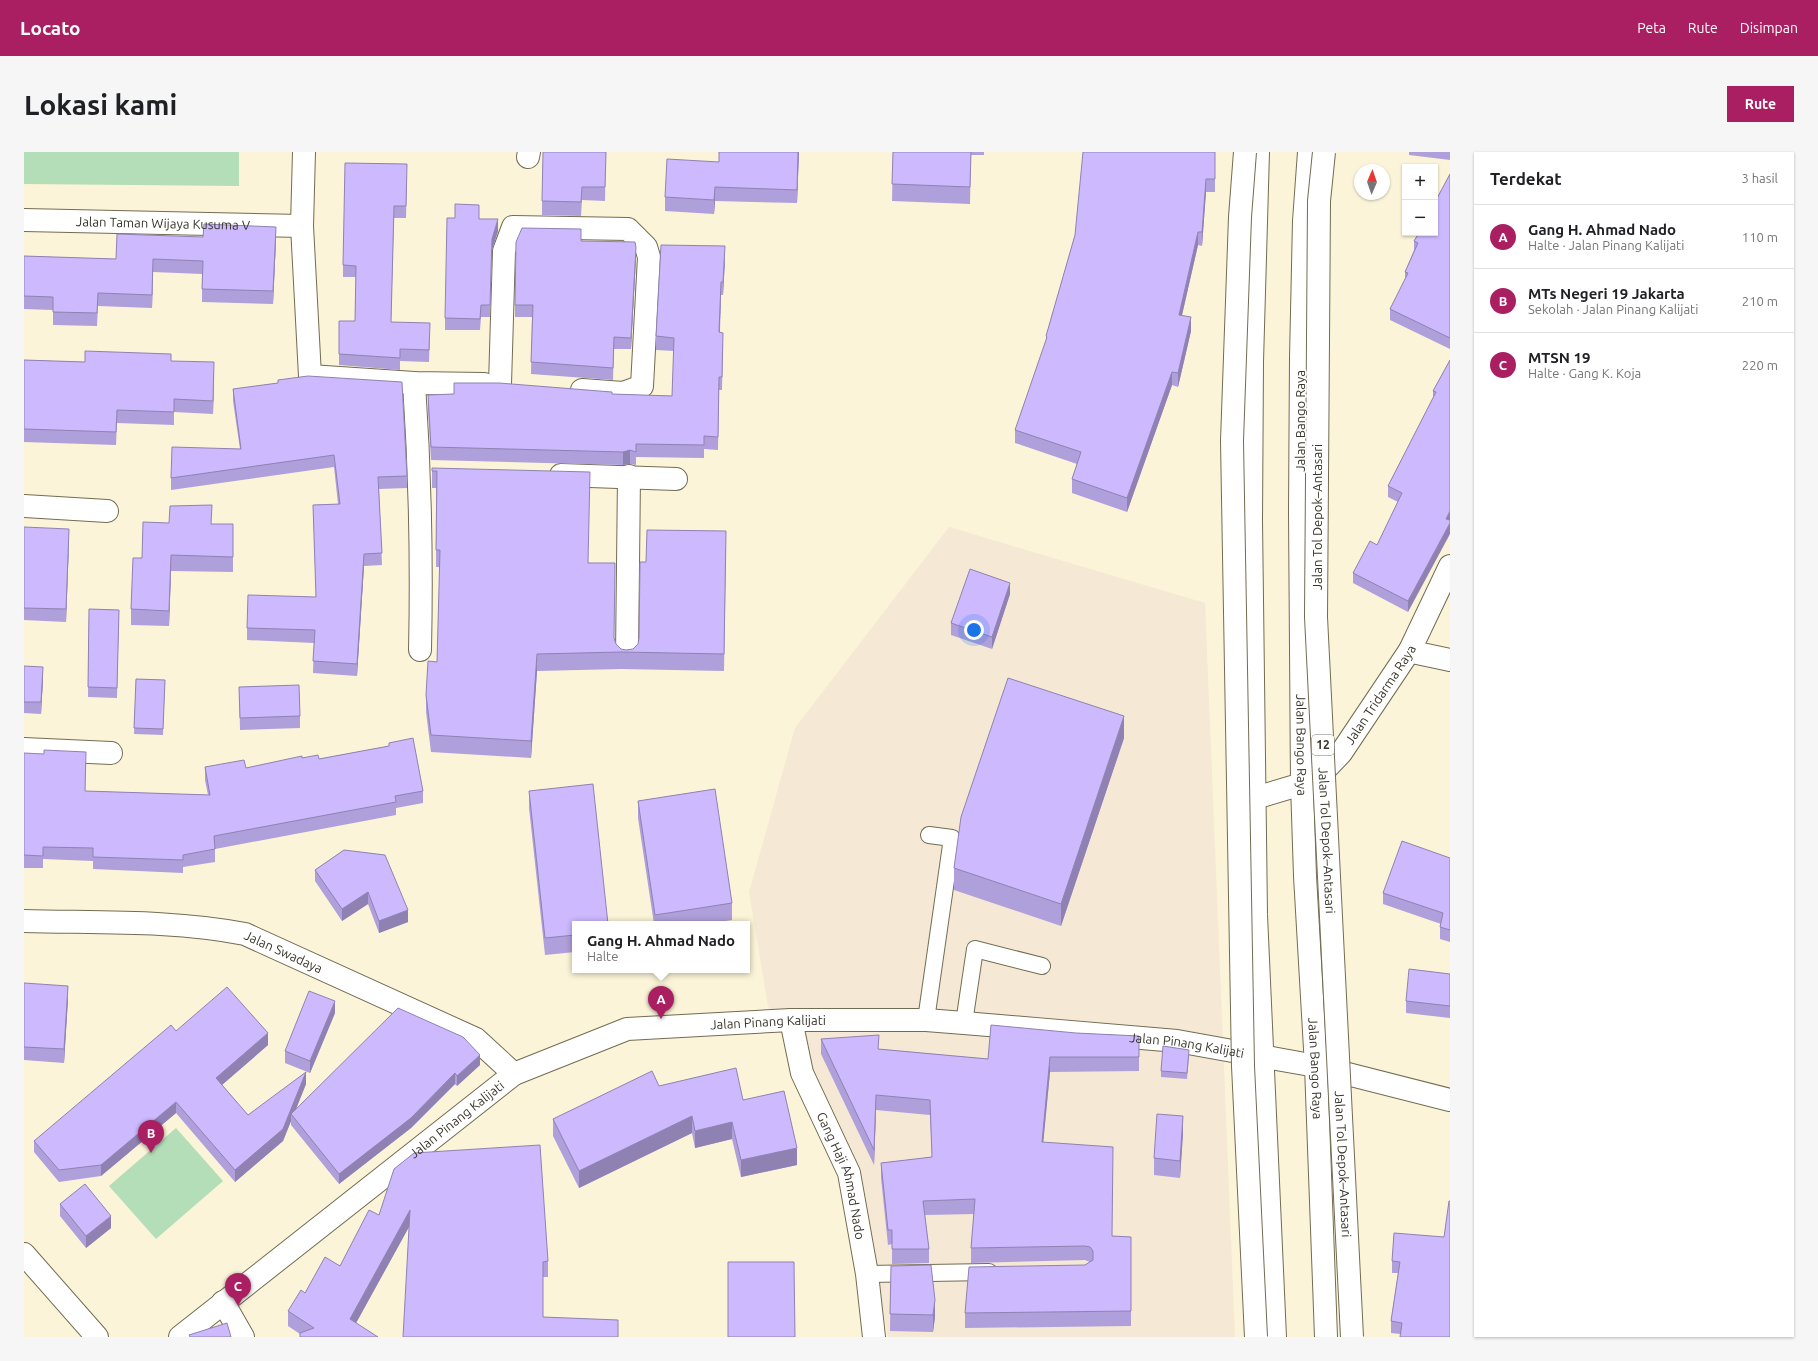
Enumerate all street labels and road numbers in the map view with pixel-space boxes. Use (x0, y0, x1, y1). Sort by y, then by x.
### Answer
street label: Jalan Taman Wijaya Kusuma V (76, 214, 251, 232)
street label: Jalan Bango Raya (1293, 370, 1307, 472)
street label: Jalan Tol Depok–Antasari (1310, 444, 1324, 590)
street label: Jalan Tridarma Raya (1342, 643, 1418, 747)
street label: Jalan Bango Raya (1294, 694, 1309, 796)
road number: 12 (1312, 735, 1334, 755)
street label: Jalan Tol Depok–Antasari (1317, 767, 1338, 914)
street label: Jalan Swadaya (242, 928, 325, 975)
street label: Jalan Pinang Kalijati (710, 1013, 826, 1031)
street label: Jalan Bango Raya (1306, 1017, 1325, 1120)
street label: Jalan Pinang Kalijati (1129, 1030, 1245, 1060)
street label: Jalan Pinang Kalijati (407, 1078, 506, 1161)
street label: Jalan Tol Depok–Antasari (1333, 1090, 1354, 1238)
street label: Gang Haji Ahmad Nado (814, 1110, 868, 1241)

